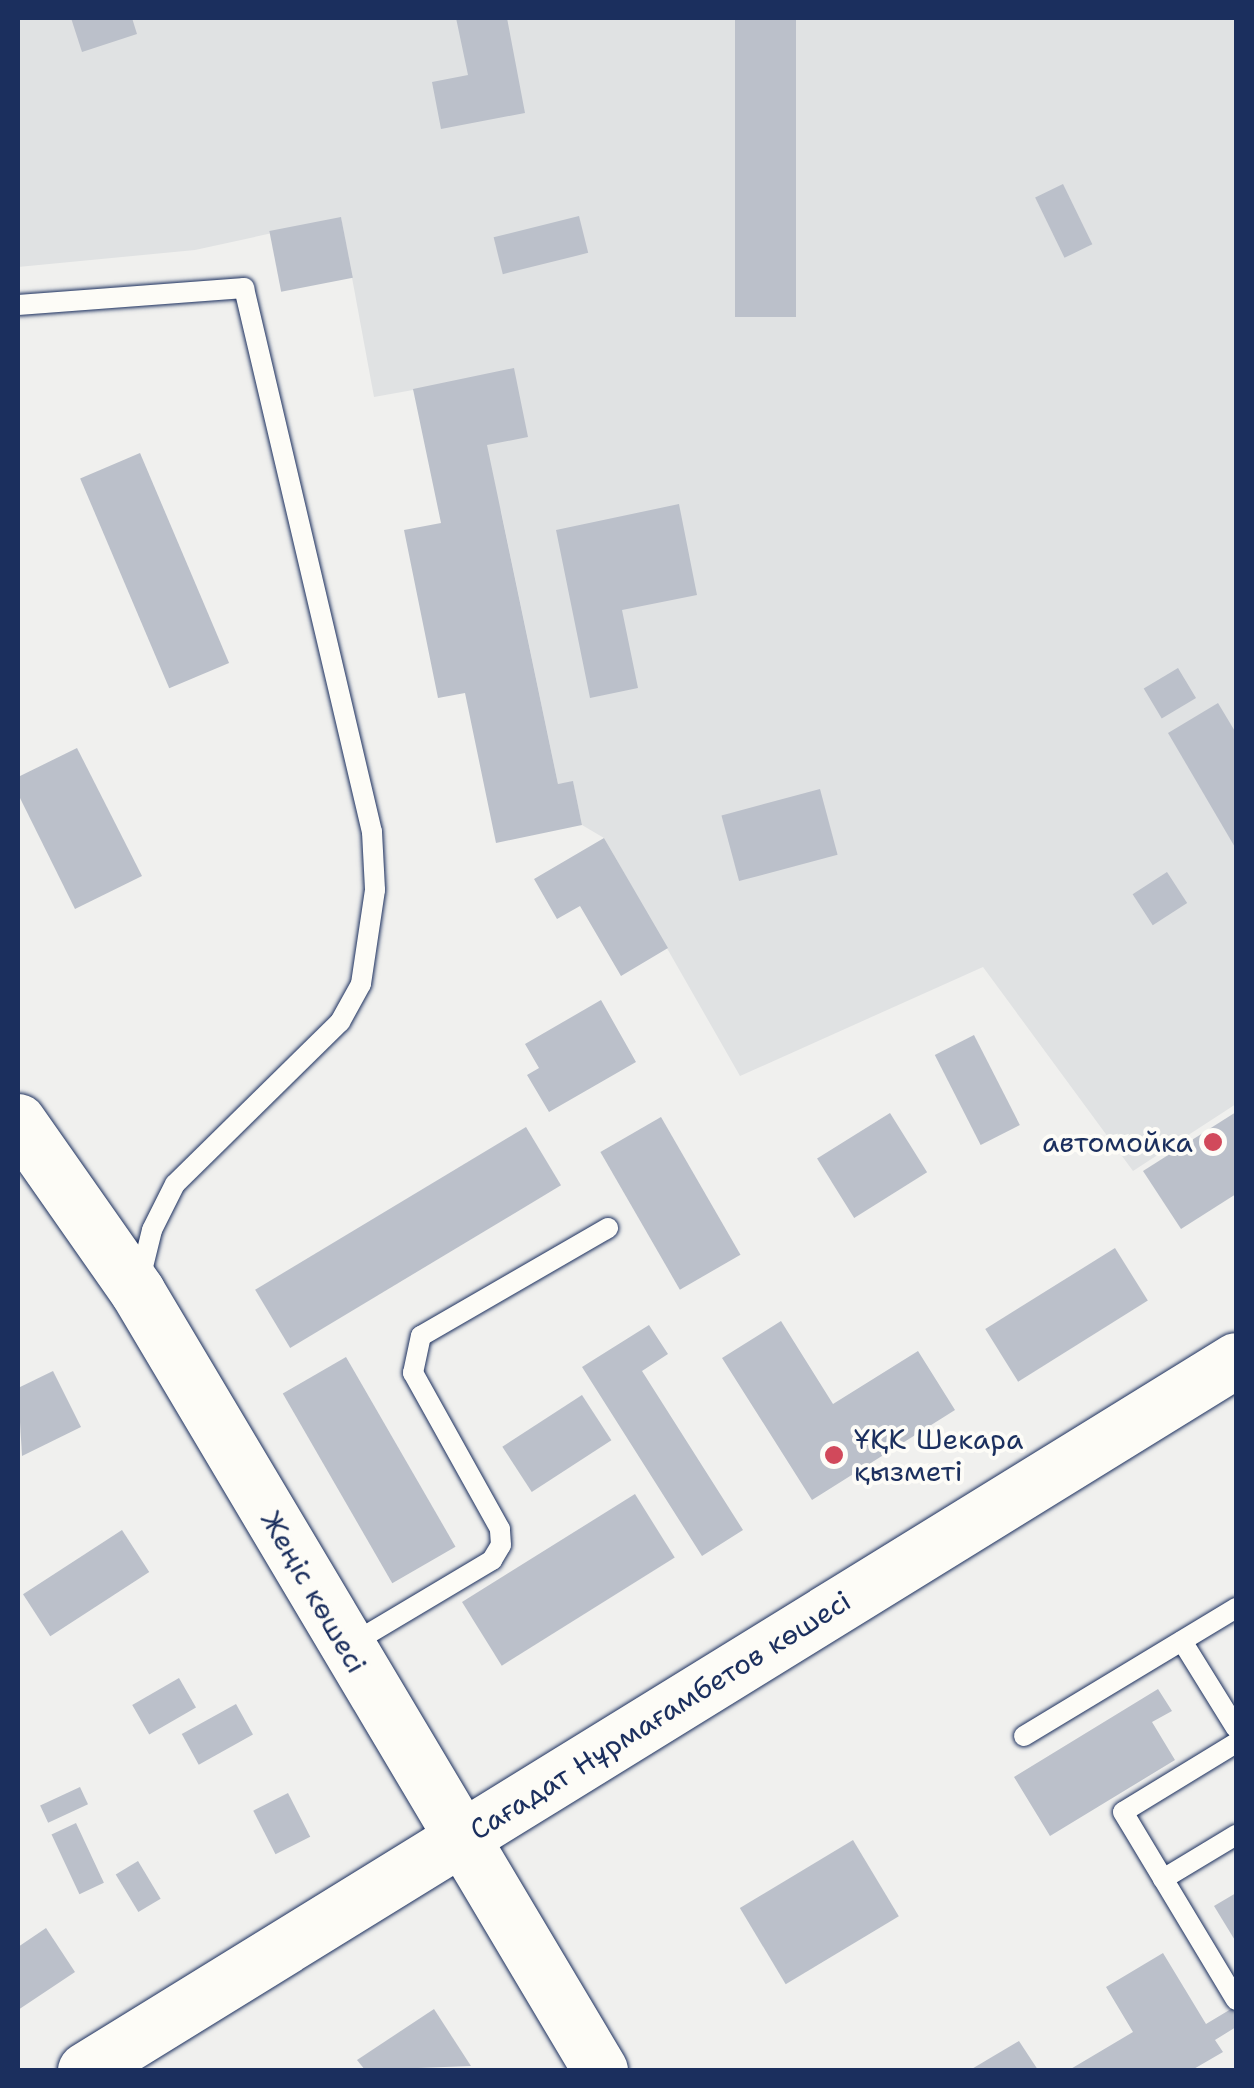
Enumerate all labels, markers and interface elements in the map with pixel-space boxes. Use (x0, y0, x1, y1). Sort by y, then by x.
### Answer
place label: автомойка (1042, 1125, 1193, 1159)
marker: автомойка (1202, 1131, 1224, 1153)
place label: ҰҚК Шекара қызметі (854, 1422, 1023, 1488)
marker: ҰҚК Шекара қызметі (823, 1444, 845, 1466)
street label: Жеңіс көшесі (254, 1505, 374, 1679)
street label: Сағадат Нұрмағамбетов көшесі (463, 1583, 857, 1847)

